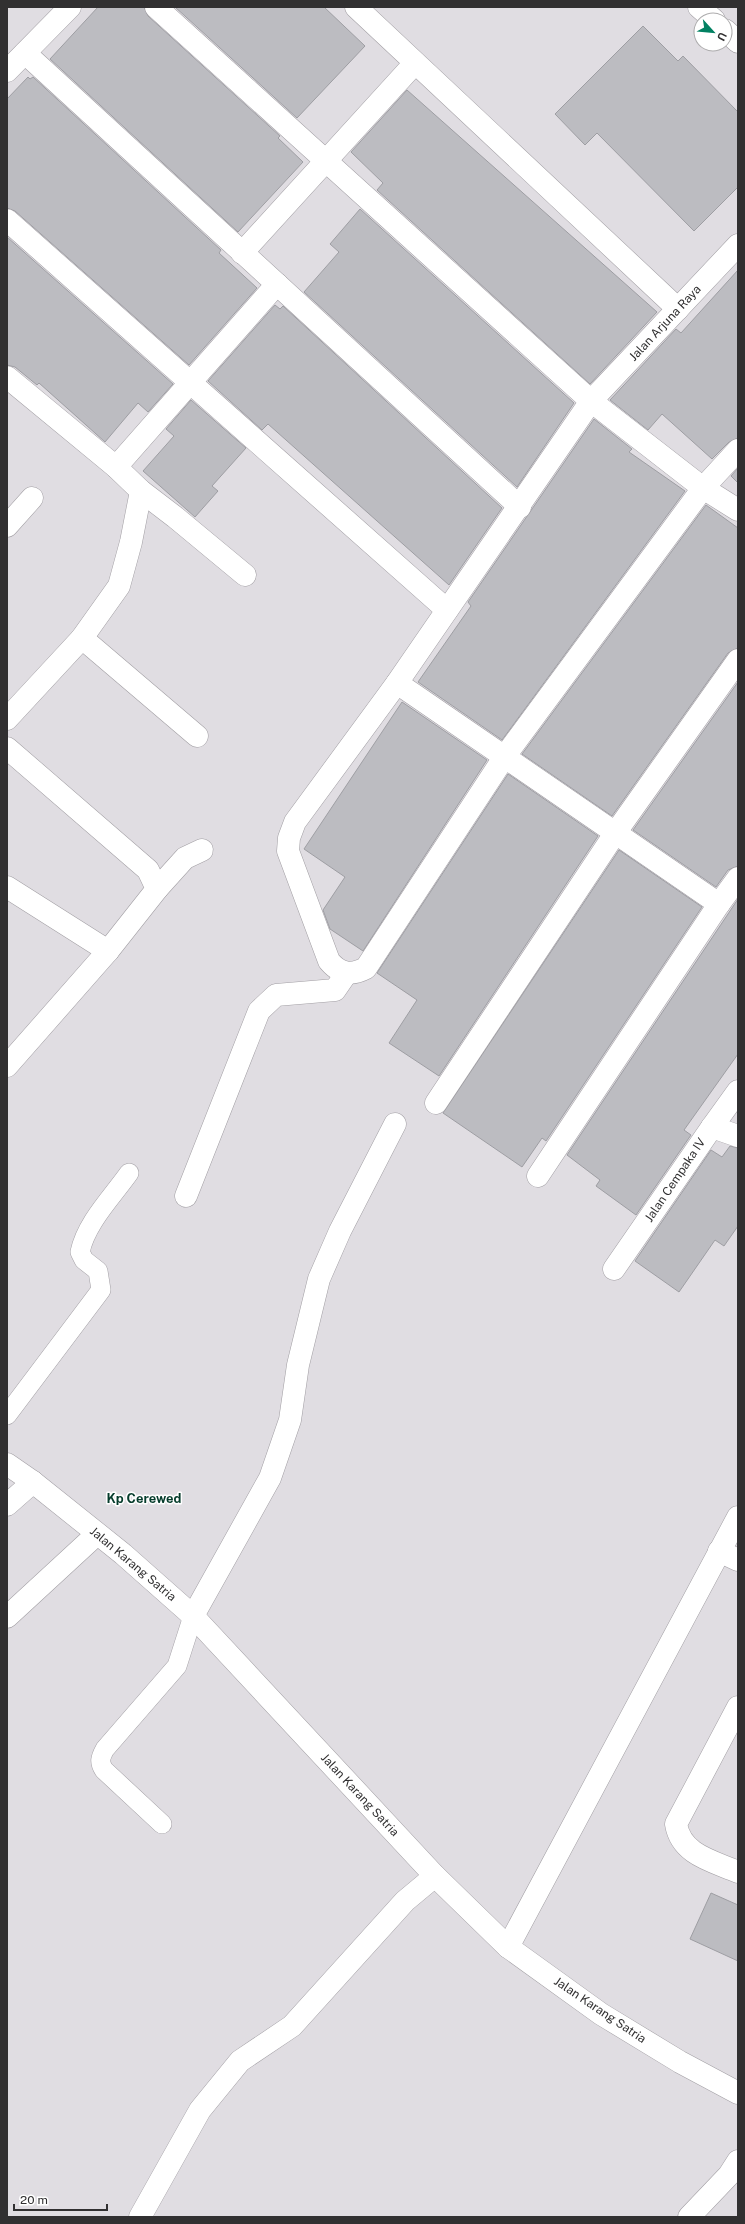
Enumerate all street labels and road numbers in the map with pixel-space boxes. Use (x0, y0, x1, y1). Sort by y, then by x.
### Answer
street label: Jalan Arjuna Raya (626, 282, 704, 364)
street label: Jalan Cempaka IV (642, 1135, 708, 1225)
street label: Jalan Karang Satria (87, 1524, 179, 1604)
street label: Jalan Karang Satria (318, 1751, 402, 1839)
street label: Jalan Karang Satria (551, 1974, 649, 2046)

